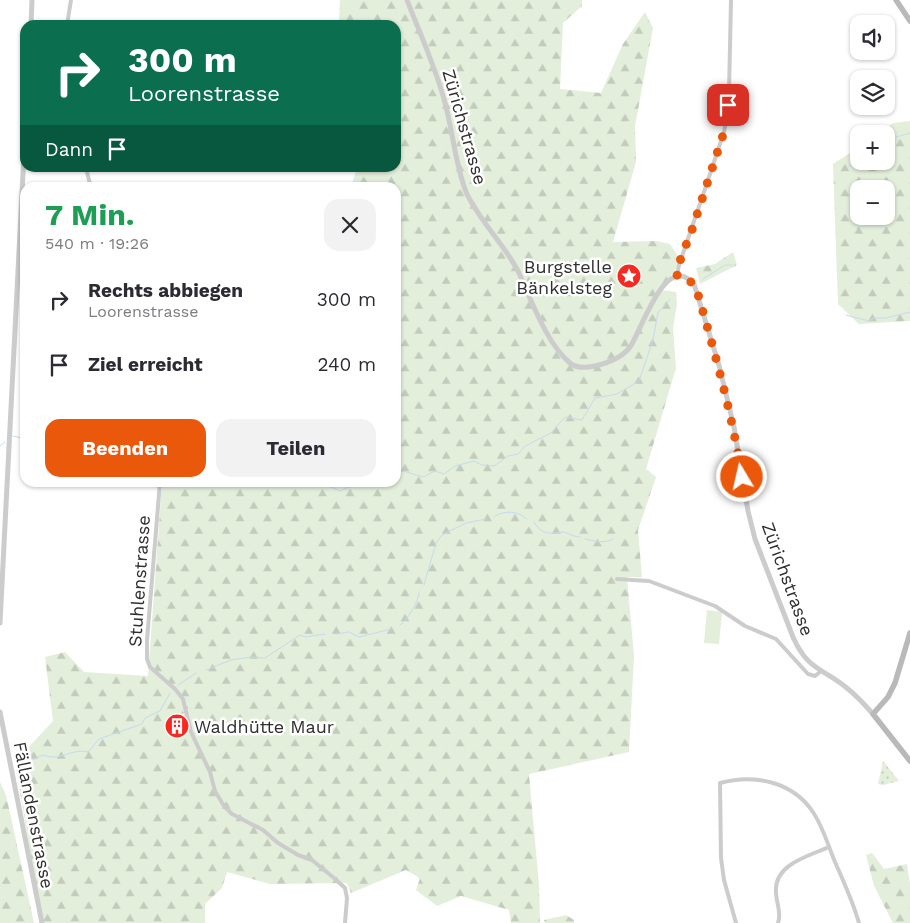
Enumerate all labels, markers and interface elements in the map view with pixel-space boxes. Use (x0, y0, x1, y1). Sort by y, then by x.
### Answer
map controls (850, 15, 895, 225)
button: sound (850, 15, 895, 60)
text: 300 m (128, 39, 237, 81)
icon: right (45, 40, 110, 105)
street label: Zürichstrasse (438, 67, 492, 187)
button: layers (850, 70, 895, 115)
text: Loorenstrasse (128, 81, 280, 106)
pin (707, 84, 749, 126)
icon: arrive (714, 91, 742, 119)
button: + (850, 125, 895, 170)
icon: arrive (103, 135, 131, 163)
text: Dann (45, 138, 93, 161)
button: − (850, 180, 895, 225)
text: 7 Min. (45, 197, 134, 232)
button: close (324, 199, 376, 251)
text: 540 m · 19:26 (45, 234, 149, 253)
place label: Burgstelle Bänkelsteg (516, 256, 612, 298)
place icon: Burgstelle Bänkelsteg (616, 263, 642, 289)
text: Rechts abbiegen (88, 279, 243, 302)
icon: right (45, 286, 73, 314)
text: 300 m (317, 288, 376, 311)
text: Loorenstrasse (88, 302, 199, 321)
icon: arrive (45, 351, 73, 379)
text: Ziel erreicht (88, 353, 203, 376)
text: 240 m (317, 353, 376, 376)
button: Beenden (45, 419, 206, 477)
button: Teilen (216, 419, 376, 477)
position arrow (715, 450, 767, 502)
street label: Stuhlenstrasse (124, 514, 154, 648)
street label: Zürichstrasse (758, 519, 818, 639)
building icon: Waldhütte Maur (164, 713, 190, 739)
place label: Waldhütte Maur (194, 716, 334, 737)
street label: Fällandenstrasse (9, 740, 59, 890)

